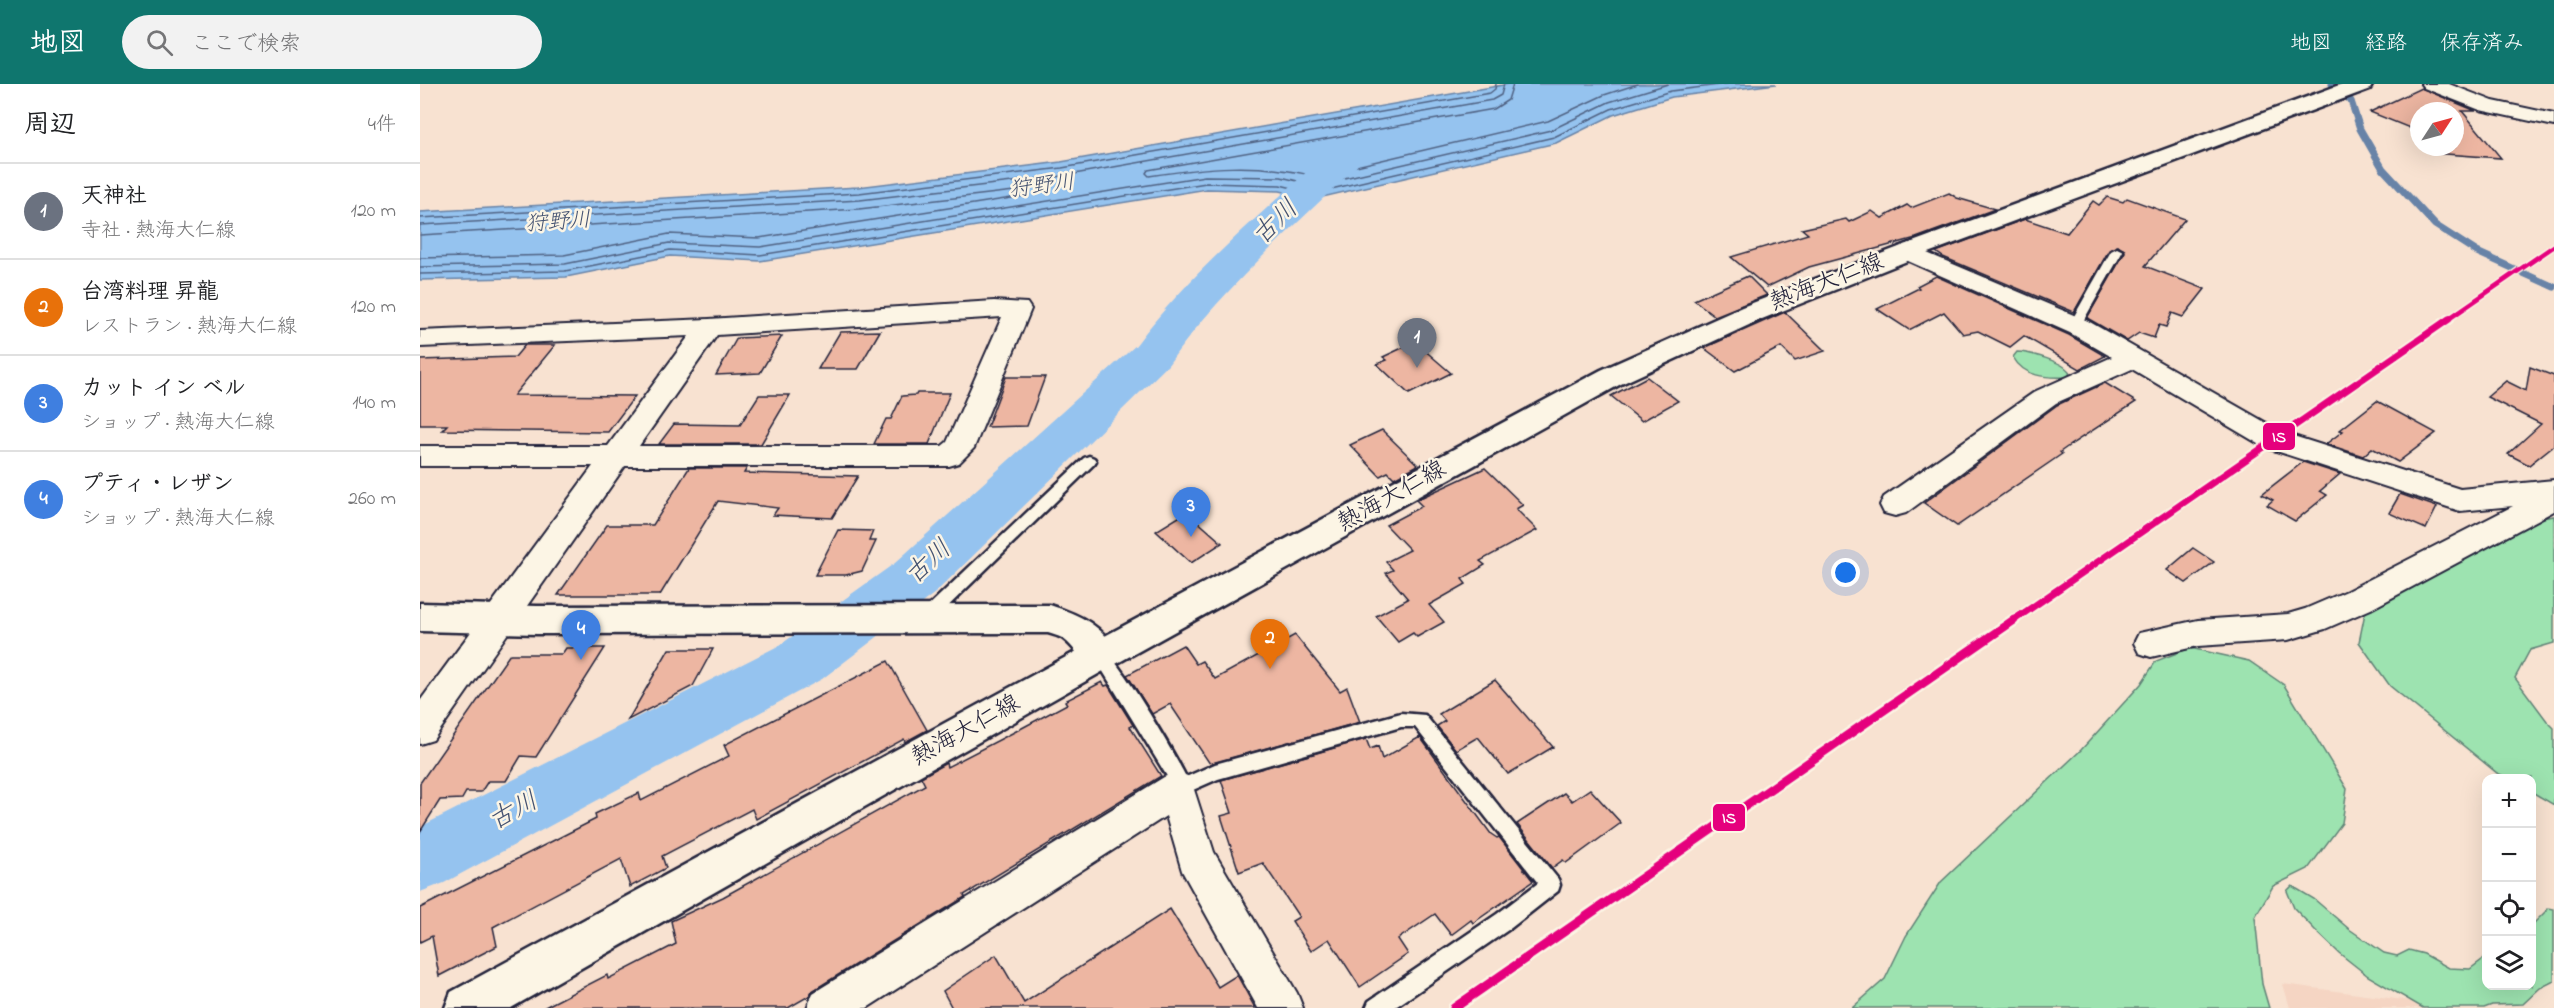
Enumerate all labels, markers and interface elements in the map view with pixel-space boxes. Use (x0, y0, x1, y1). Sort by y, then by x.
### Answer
search box (122, 15, 542, 69)
text: 地図 (30, 24, 86, 65)
icon: search (143, 26, 176, 59)
text: ここで検索 (191, 29, 301, 61)
text: 地図 (2290, 29, 2332, 59)
text: 経路 (2365, 29, 2407, 59)
text: 保存済み (2440, 29, 2524, 59)
north arrow (2410, 102, 2464, 156)
text: 周辺 (24, 107, 76, 145)
text: 4件 (368, 111, 396, 140)
water label: 狩野川 (1007, 167, 1077, 207)
text: 天神社 (81, 181, 147, 213)
water label: 古川 (1244, 191, 1308, 255)
text: 1 (40, 197, 47, 226)
text: 120 m (351, 197, 396, 226)
water label: 狩野川 (524, 205, 592, 241)
text: 寺社 · 熱海大仁線 (81, 217, 235, 246)
street label: 熱海大仁線 (1765, 245, 1889, 321)
text: 台湾料理 昇龍 (81, 277, 219, 309)
text: 2 (39, 293, 48, 322)
text: 120 m (351, 293, 396, 322)
text: レストラン · 熱海大仁線 (81, 313, 297, 342)
pin: 1 (1398, 318, 1436, 368)
text: カット イン ベル (81, 373, 246, 405)
text: 3 (39, 389, 48, 418)
text: 140 m (352, 389, 396, 418)
text: ショップ · 熱海大仁線 (81, 409, 274, 438)
line badge: IS (2262, 422, 2296, 451)
text: IS (2272, 426, 2286, 450)
street label: 熱海大仁線 (1331, 453, 1453, 541)
text: プティ・レザン (81, 469, 234, 501)
text: 4 (39, 485, 48, 514)
text: 260 m (348, 485, 396, 514)
pin: 3 (1172, 488, 1210, 537)
text: ショップ · 熱海大仁線 (81, 505, 274, 534)
water label: 古川 (897, 531, 961, 595)
your location (1831, 558, 1860, 587)
pin: 4 (562, 610, 600, 660)
pin: 2 (1250, 620, 1290, 669)
street label: 熱海大仁線 (905, 687, 1027, 775)
map controls (2482, 774, 2536, 990)
button: + (2482, 774, 2536, 828)
water label: 古川 (482, 783, 546, 841)
line badge: IS (1712, 803, 1746, 832)
text: IS (1722, 807, 1736, 831)
button: − (2482, 828, 2536, 882)
button: locate (2482, 882, 2536, 936)
button: layers (2482, 936, 2536, 990)

